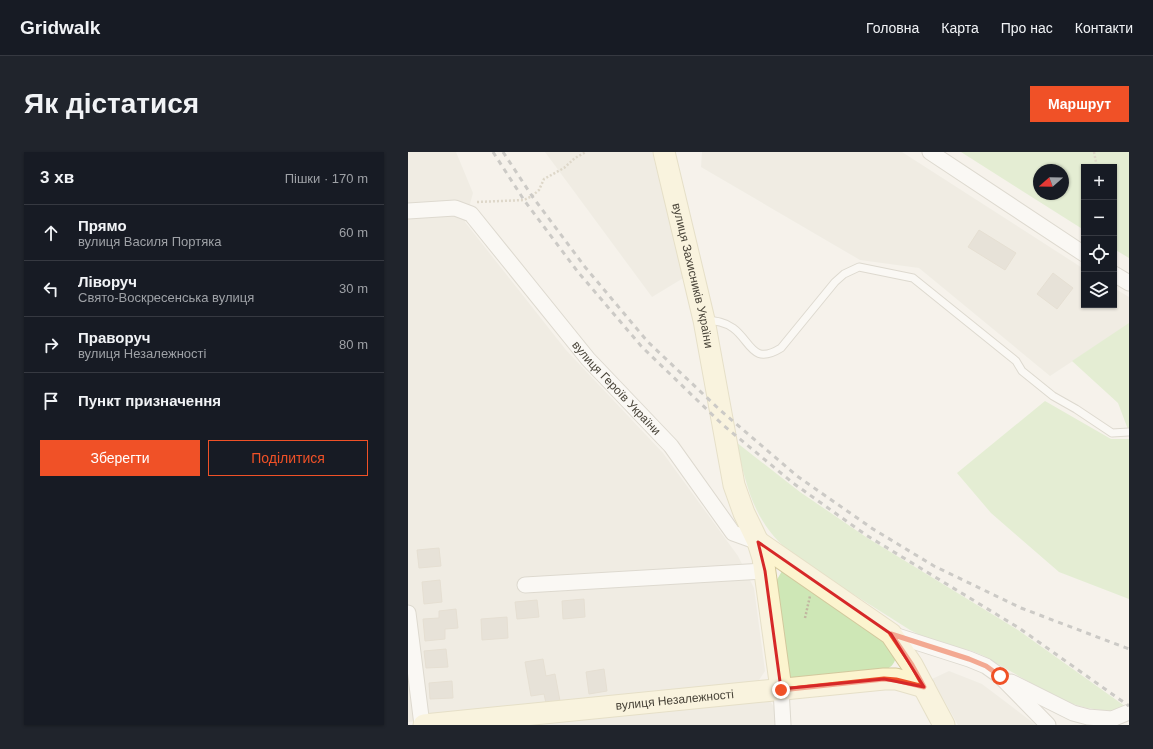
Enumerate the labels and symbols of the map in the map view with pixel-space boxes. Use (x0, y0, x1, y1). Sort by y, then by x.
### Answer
north arrow (1033, 164, 1069, 200)
street label: вулиця Захисників України (669, 202, 716, 349)
street label: вулиця Героїв України (569, 338, 664, 438)
route start (991, 667, 1009, 685)
route end (772, 681, 790, 699)
street label: вулиця Незалежності (615, 687, 735, 713)

